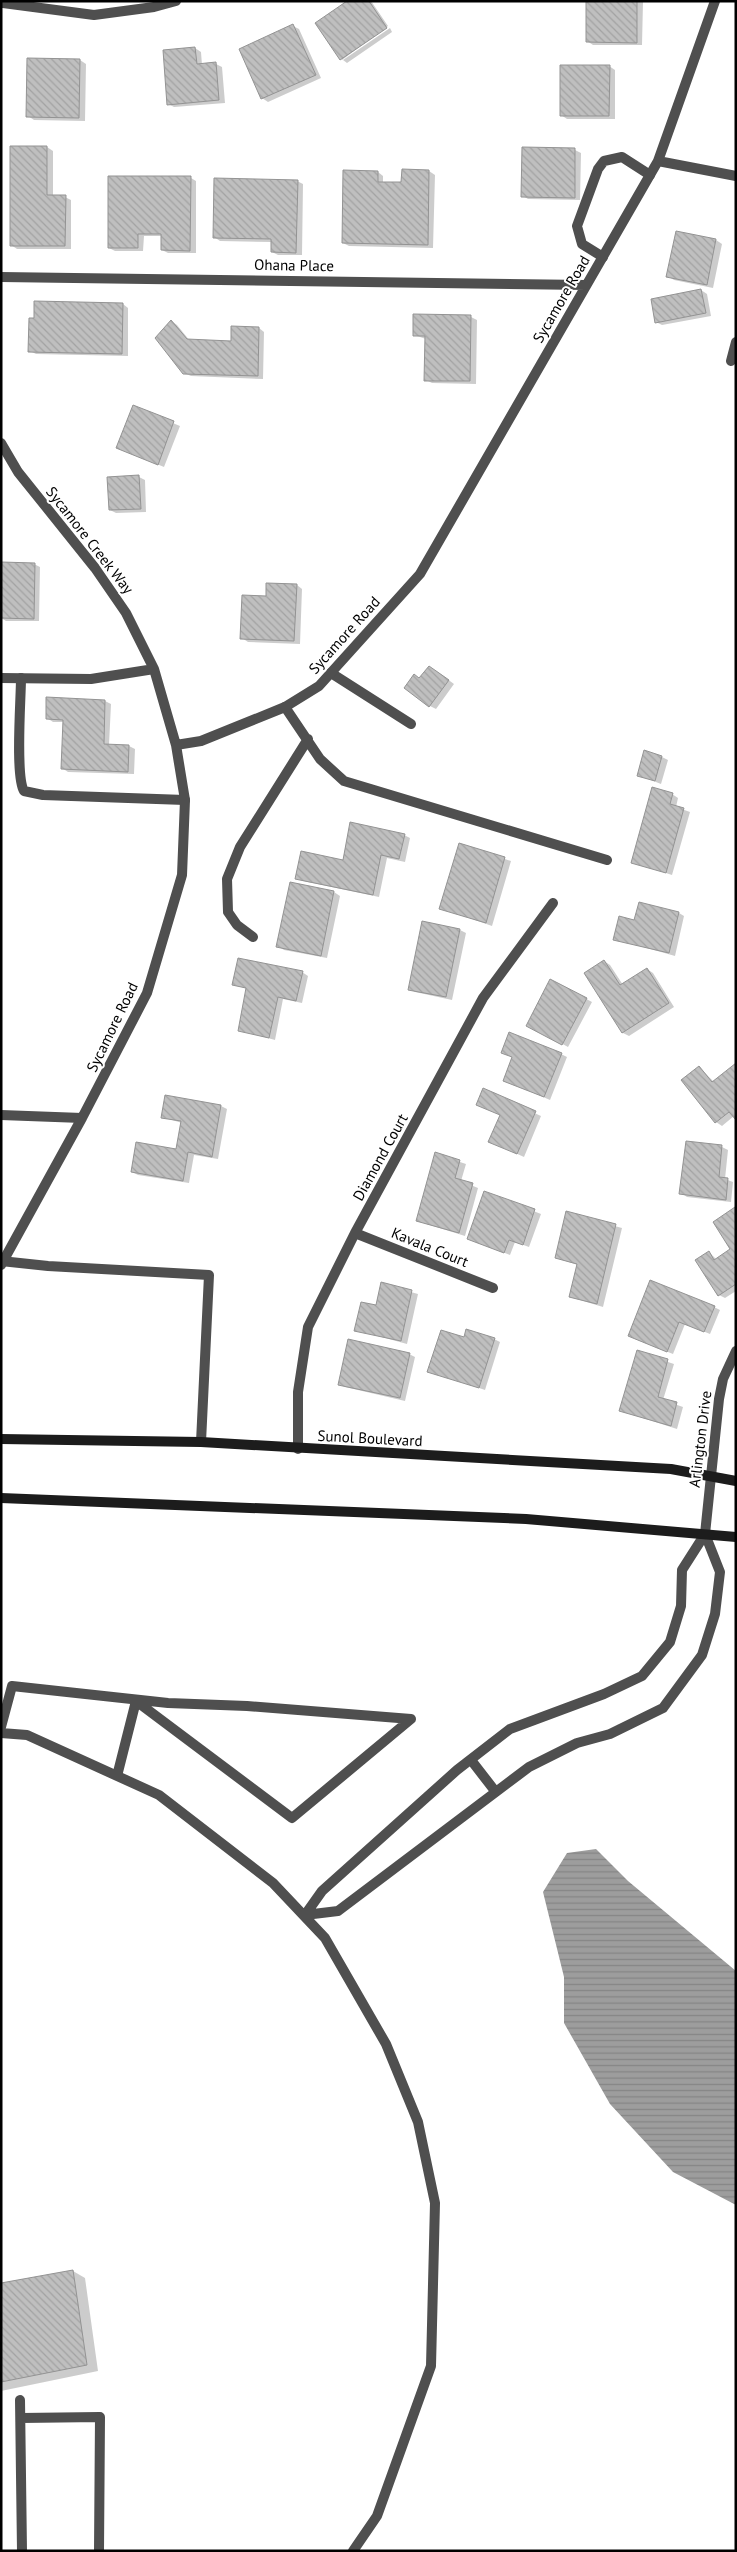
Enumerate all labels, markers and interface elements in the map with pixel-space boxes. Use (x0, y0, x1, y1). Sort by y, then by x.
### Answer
street label: Sycamore Road (528, 252, 594, 346)
street label: Ohana Place (254, 255, 334, 275)
street label: Sycamore Creek Way (42, 482, 138, 598)
street label: Sycamore Road (304, 592, 384, 678)
street label: Sycamore Road (82, 979, 142, 1075)
street label: Diamond Court (348, 1110, 412, 1204)
street label: Kavala Court (389, 1223, 471, 1271)
street label: Arlington Drive (685, 1390, 715, 1488)
street label: Sunol Boulevard (317, 1426, 423, 1450)

